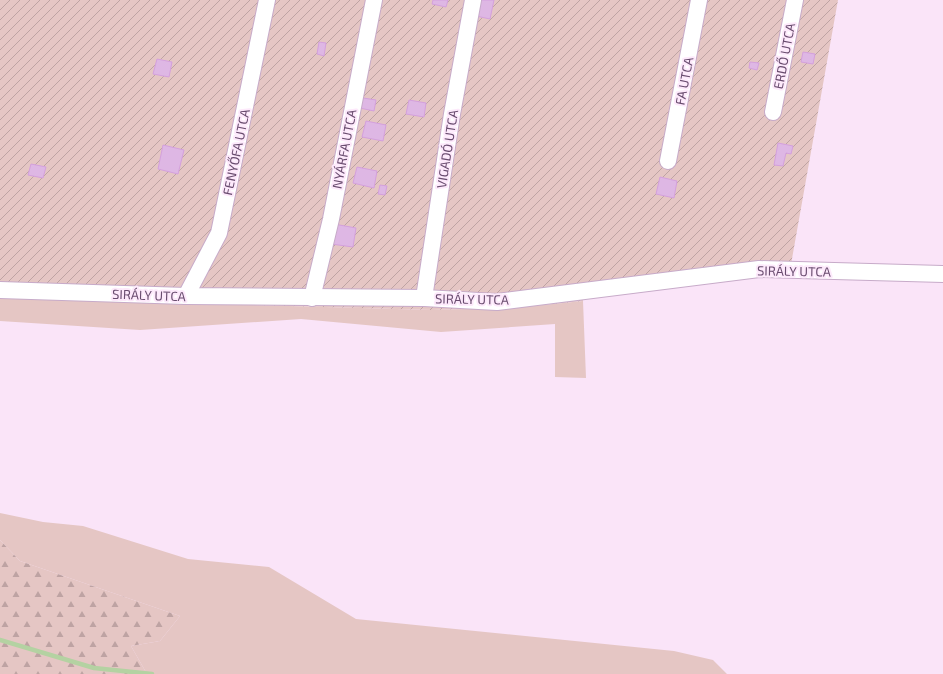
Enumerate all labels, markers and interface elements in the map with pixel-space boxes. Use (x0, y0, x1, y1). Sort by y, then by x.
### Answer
street label: ERDŐ UTCA (769, 21, 798, 90)
street label: FA UTCA (672, 56, 696, 106)
street label: FENYŐFA UTCA (218, 107, 253, 197)
street label: NYÁRFA UTCA (327, 108, 360, 190)
street label: VIGADÓ UTCA (432, 108, 461, 189)
street label: SIRÁLY UTCA (757, 261, 831, 280)
street label: SIRÁLY UTCA (112, 285, 186, 304)
street label: SIRÁLY UTCA (435, 289, 509, 308)

